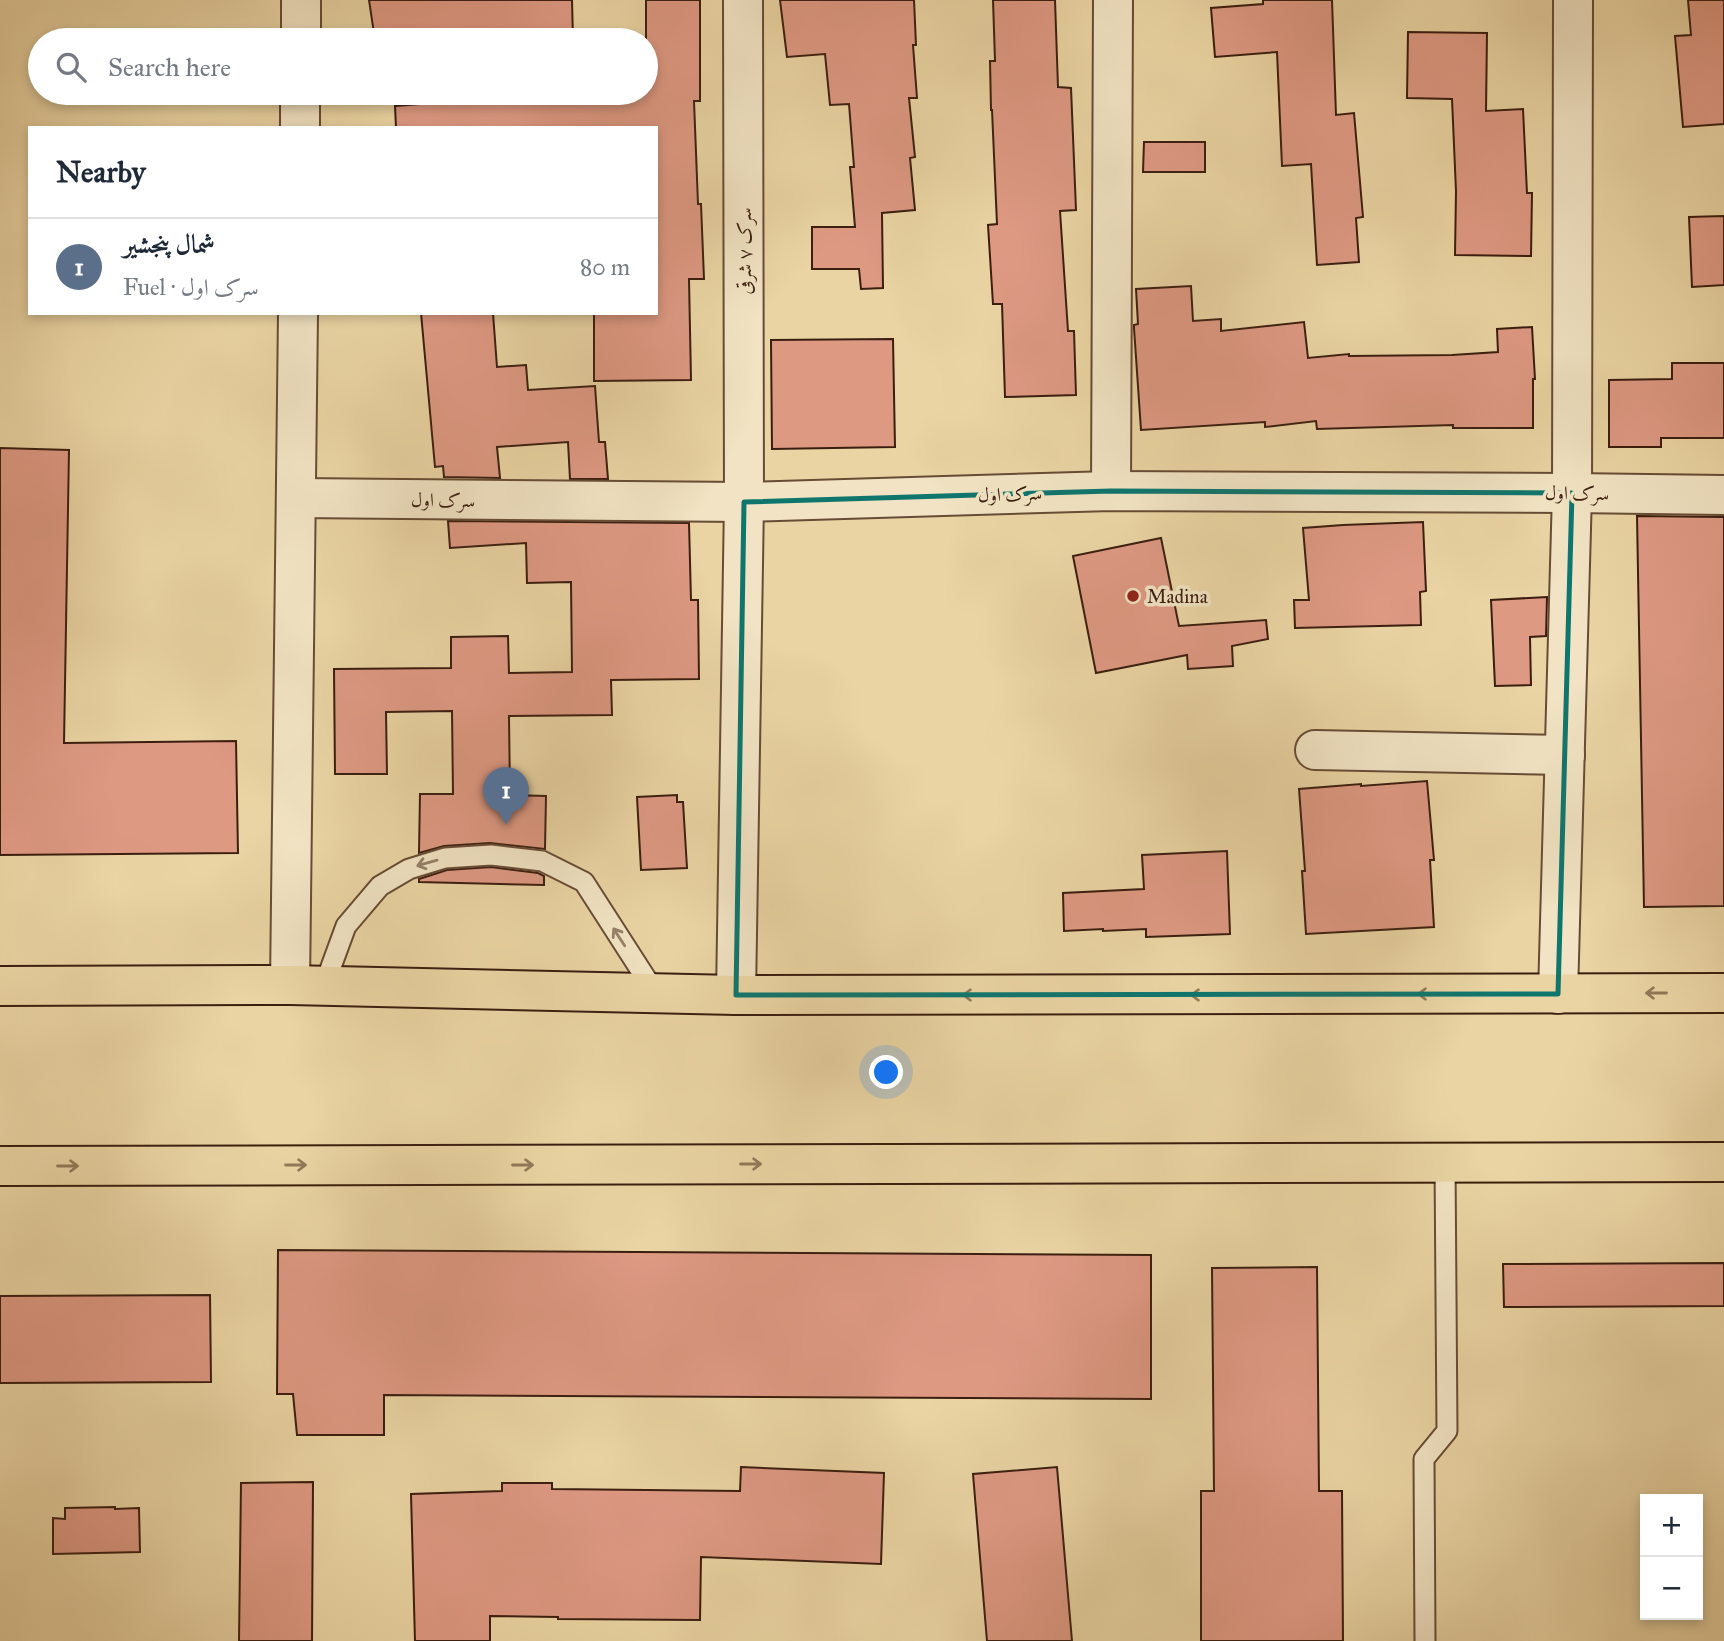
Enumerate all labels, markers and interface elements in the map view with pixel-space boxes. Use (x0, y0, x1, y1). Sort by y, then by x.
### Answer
search box (28, 28, 658, 105)
icon: search (52, 48, 90, 86)
text: Search here (108, 51, 231, 83)
text: Nearby (56, 154, 146, 190)
street label: سرک ۷ شرقی (733, 207, 757, 295)
text: شمال پنجشیر (123, 228, 215, 260)
text: 1 (74, 253, 84, 281)
text: 80 m (580, 253, 630, 281)
text: Fuel · سرک‌ اول (123, 273, 259, 301)
street label: سرک‌ اول (977, 481, 1043, 508)
street label: سرک‌ اول (1545, 481, 1609, 506)
street label: سرک‌ اول (411, 488, 475, 513)
place label: Madina (1147, 585, 1209, 608)
marker: Madina (1125, 588, 1141, 604)
pin: 1 (483, 767, 529, 825)
one-way arrow (417, 858, 439, 871)
one-way arrow (612, 927, 626, 947)
one-way arrow (1645, 986, 1668, 1000)
one-way arrow (1417, 987, 1440, 1001)
one-way arrow (962, 988, 985, 1002)
one-way arrow (1190, 988, 1213, 1002)
your location (869, 1055, 903, 1089)
one-way arrow (739, 1157, 762, 1171)
one-way arrow (284, 1158, 307, 1172)
one-way arrow (511, 1158, 534, 1172)
one-way arrow (56, 1159, 79, 1173)
map controls (1640, 1494, 1703, 1620)
button: + (1640, 1494, 1703, 1557)
button: − (1640, 1557, 1703, 1620)

